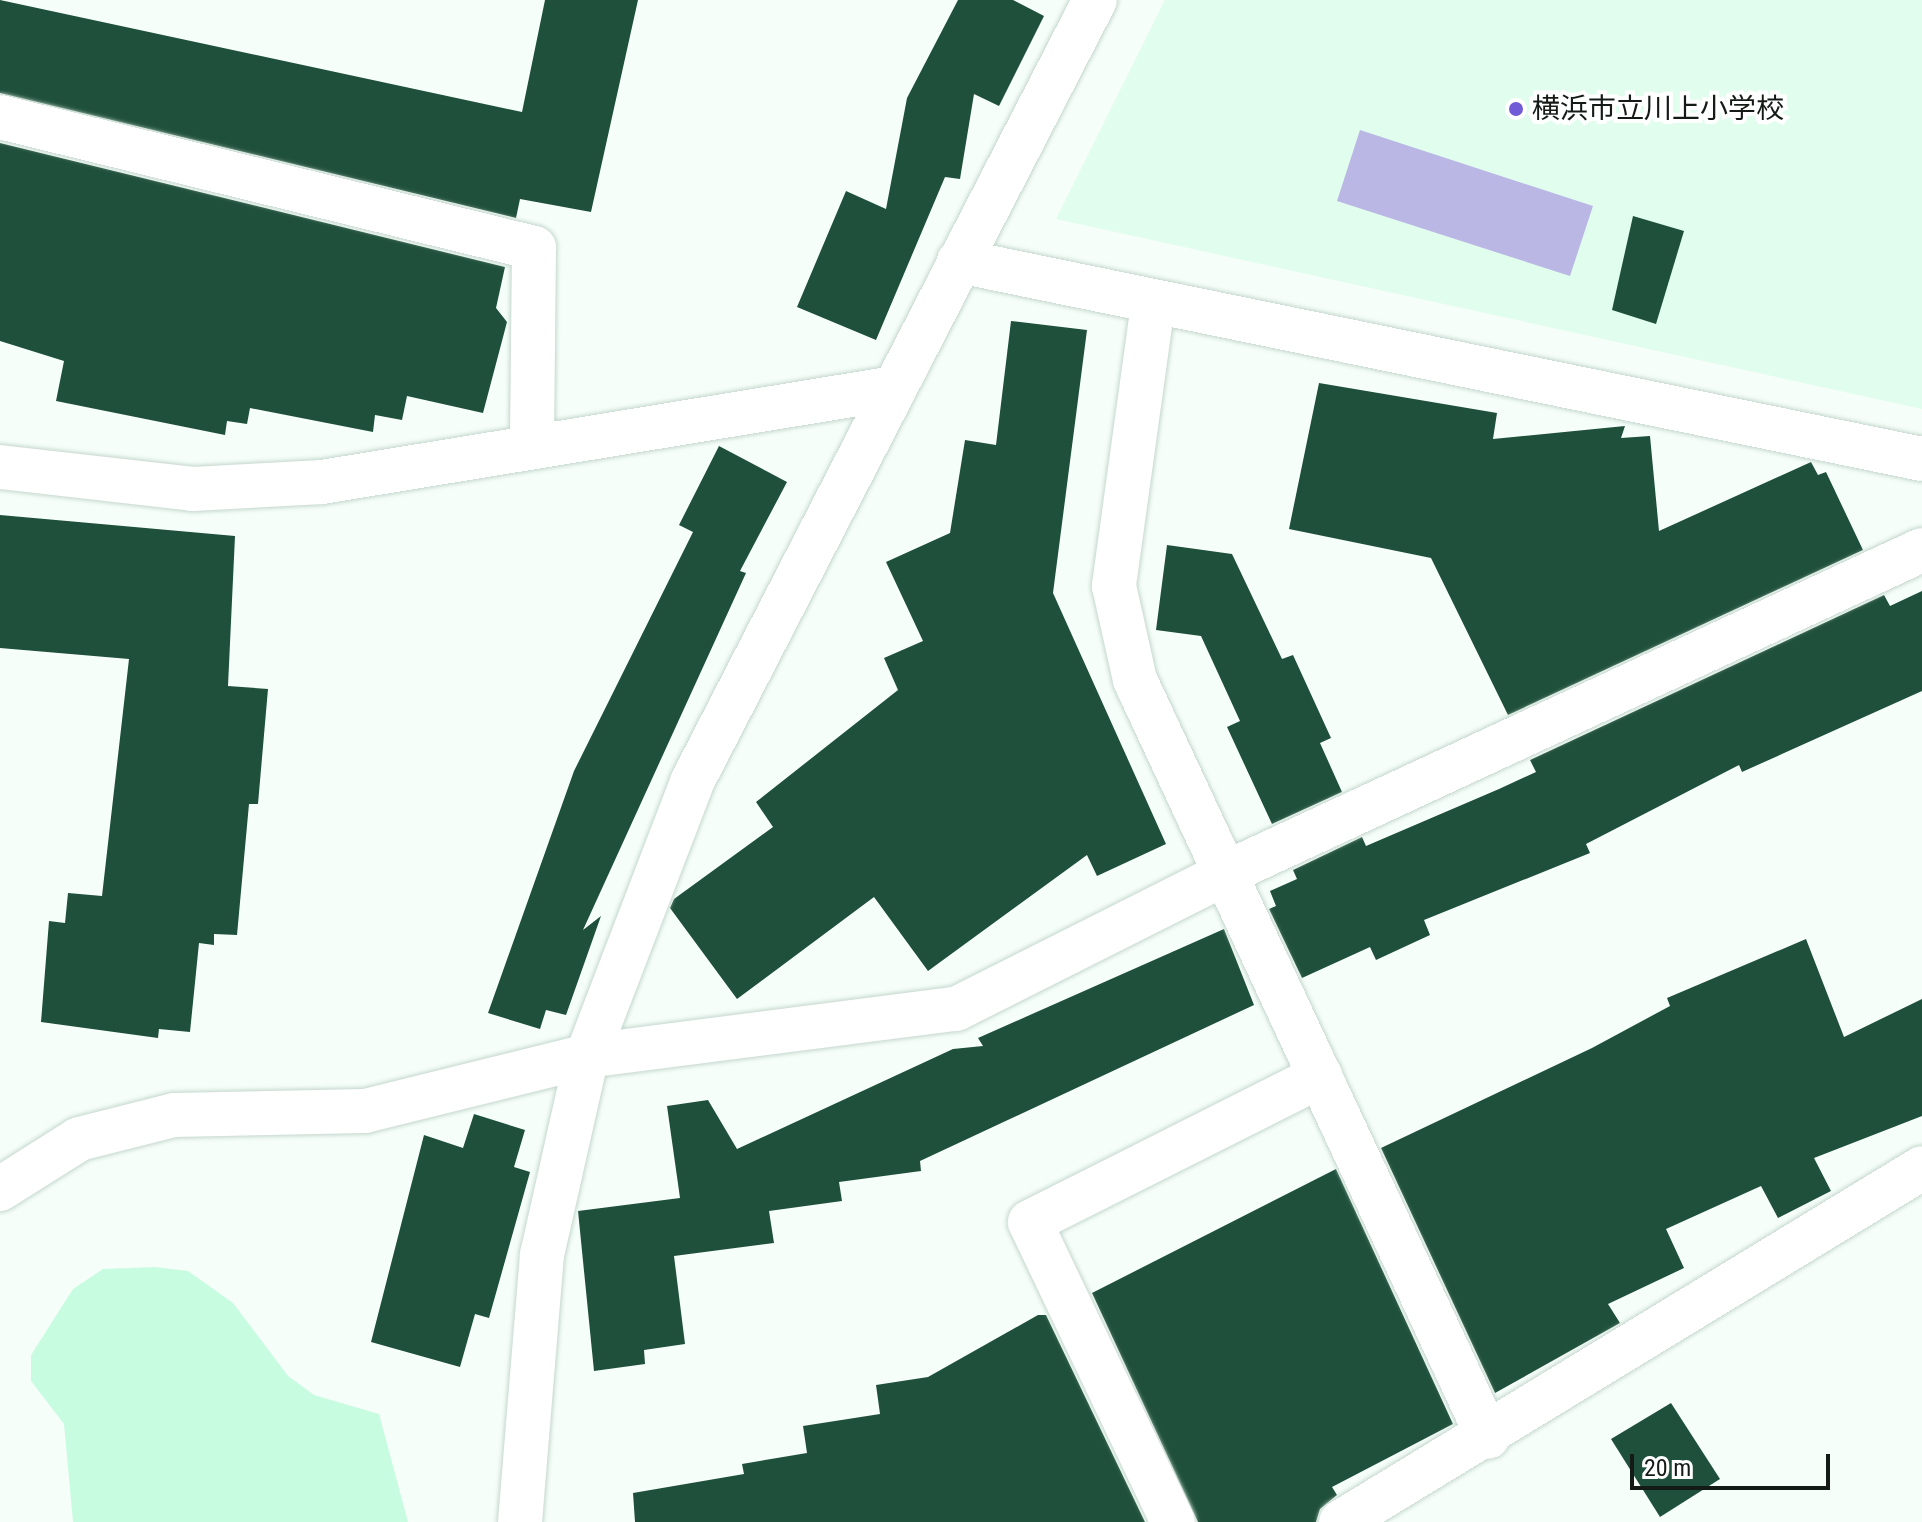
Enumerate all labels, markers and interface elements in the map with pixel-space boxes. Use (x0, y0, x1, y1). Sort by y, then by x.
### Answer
place label: 横浜市立川上小学校 (1532, 92, 1784, 126)
marker: 横浜市立川上小学校 (1507, 100, 1525, 118)
scale bar (1634, 1438, 1834, 1488)
text: 20 m (1644, 1454, 1691, 1482)

